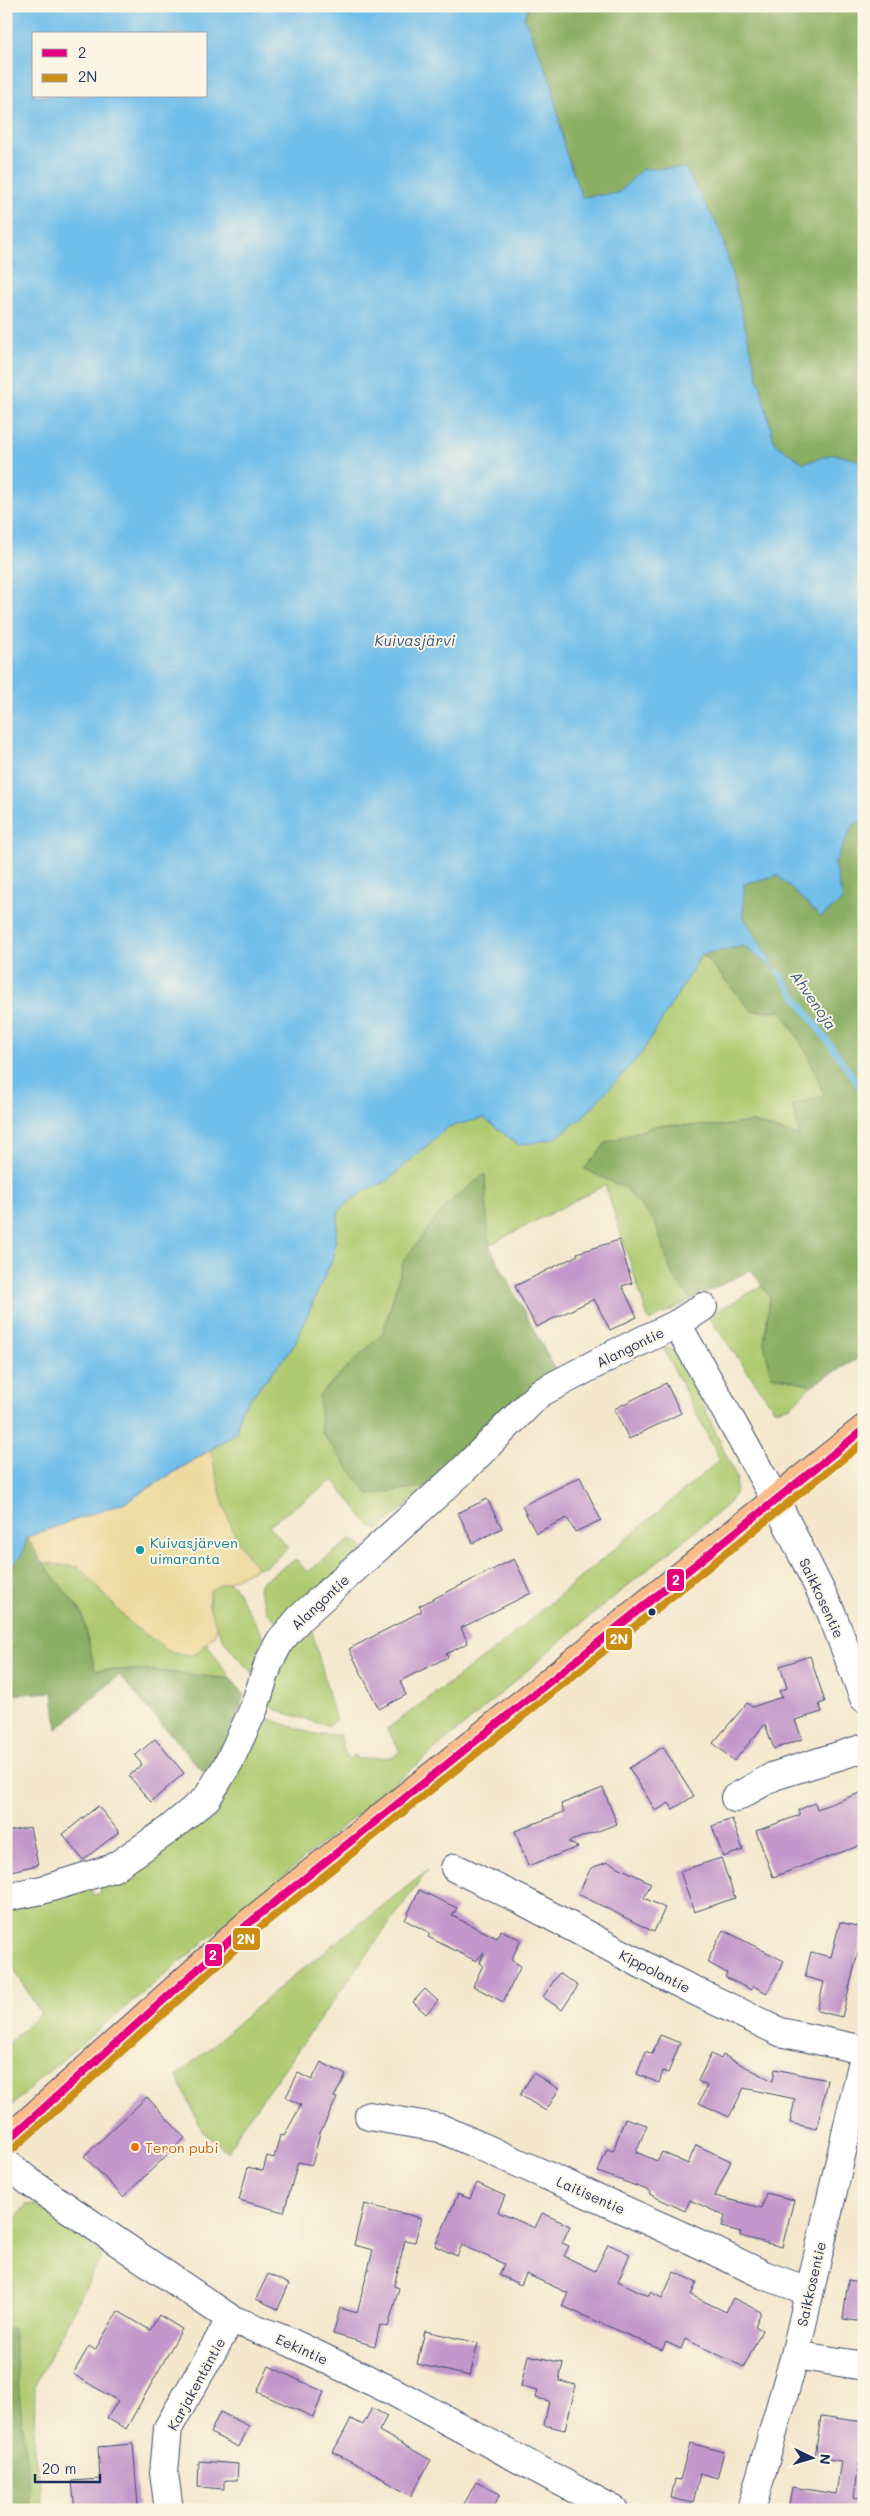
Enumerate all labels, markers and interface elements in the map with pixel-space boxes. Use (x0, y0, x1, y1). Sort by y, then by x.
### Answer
legend (32, 32, 208, 98)
text: 2 (78, 42, 86, 62)
text: 2N (78, 66, 97, 86)
water label: Kuivasjärvi (375, 630, 456, 650)
water label: Ahvenoja (786, 967, 842, 1033)
street label: Alangontie (593, 1322, 667, 1372)
place label: Kuivasjärven uimaranta (150, 1533, 238, 1568)
marker: Kuivasjärven uimaranta (134, 1544, 146, 1556)
street label: Saikkosentie (795, 1555, 849, 1641)
line badge: 2 (666, 1568, 685, 1592)
street label: Alangontie (287, 1570, 353, 1634)
text: 2 (672, 1570, 680, 1589)
unlabelled marker (647, 1607, 657, 1617)
line badge: 2N (605, 1627, 633, 1651)
text: 2N (610, 1629, 628, 1648)
line badge: 2N (232, 1927, 261, 1951)
text: 2N (237, 1929, 255, 1948)
line badge: 2 (204, 1943, 223, 1967)
text: 2 (209, 1945, 217, 1964)
street label: Kippolantie (616, 1945, 694, 1997)
place label: Teron pubi (145, 2138, 219, 2157)
marker: Teron pubi (129, 2141, 141, 2153)
street label: Laitisentie (554, 2171, 628, 2219)
street label: Saikkosentie (792, 2240, 830, 2328)
street label: Eekintie (273, 2329, 331, 2369)
street label: Karjakentäntie (163, 2334, 229, 2434)
north arrow (788, 2434, 838, 2484)
scale bar (35, 2451, 100, 2483)
text: N (816, 2453, 835, 2465)
text: 20 m (42, 2458, 76, 2478)

